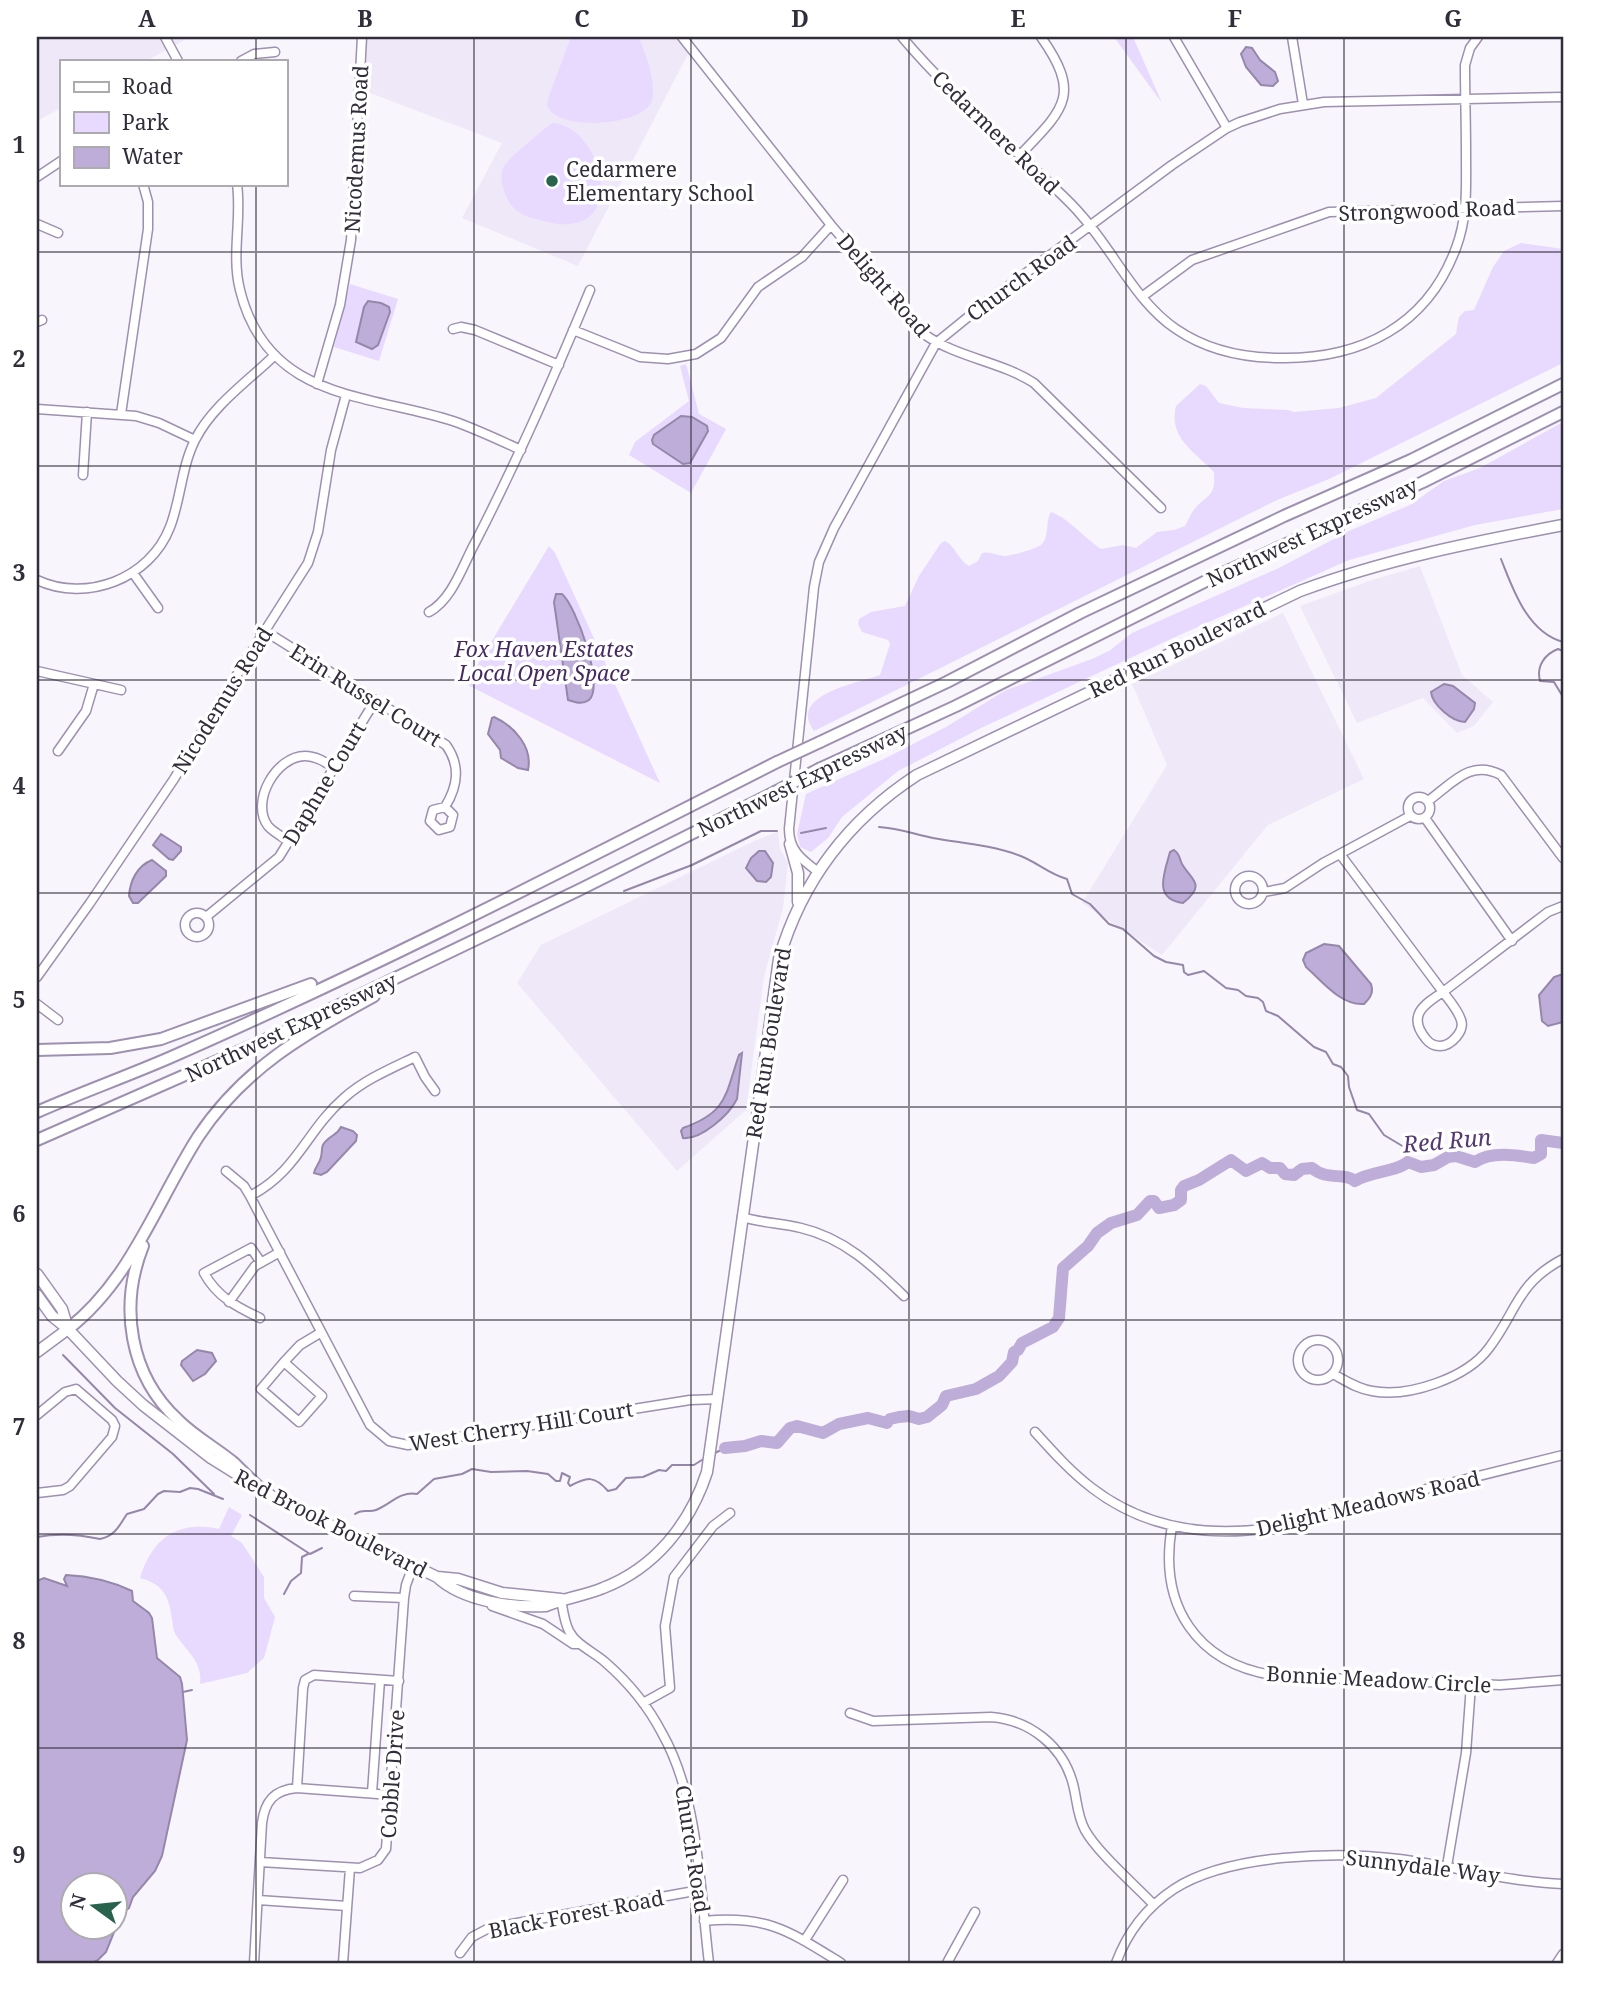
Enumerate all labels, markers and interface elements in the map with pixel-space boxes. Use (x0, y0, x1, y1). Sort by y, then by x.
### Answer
text: A (138, 2, 156, 34)
text: B (357, 2, 373, 34)
text: C (574, 2, 590, 34)
text: D (791, 2, 809, 34)
text: E (1010, 2, 1026, 34)
text: F (1228, 2, 1242, 34)
text: G (1444, 2, 1462, 34)
legend (60, 60, 287, 186)
street label: Nicodemus Road (338, 64, 374, 234)
street label: Cedarmere Road (926, 64, 1066, 200)
text: Road (122, 72, 173, 100)
text: Park (122, 108, 169, 136)
text: 1 (13, 128, 26, 160)
text: Water (122, 142, 183, 170)
place label: Cedarmere Elementary School (566, 155, 754, 207)
marker: Cedarmere Elementary School (544, 173, 560, 189)
street label: Strongwood Road (1338, 193, 1516, 227)
street label: Delight Road (832, 228, 937, 343)
street label: Church Road (961, 229, 1082, 327)
text: 2 (13, 342, 26, 374)
street label: Northwest Expressway (1202, 471, 1422, 593)
text: 3 (13, 556, 26, 588)
street label: Red Run Boulevard (1084, 594, 1270, 704)
street label: Nicodemus Road (166, 621, 278, 779)
park label: Fox Haven Estates Local Open Space (453, 635, 634, 687)
street label: Erin Russel Court (285, 637, 447, 753)
street label: Daphne Court (276, 716, 372, 850)
street label: Northwest Expressway (693, 717, 912, 843)
text: 4 (13, 769, 26, 801)
street label: Red Run Boulevard (739, 945, 797, 1141)
street label: Northwest Expressway (181, 966, 401, 1088)
text: 5 (13, 983, 26, 1015)
water label: Red Run (1400, 1120, 1493, 1160)
text: 6 (13, 1197, 26, 1229)
street label: West Cherry Hill Court (407, 1394, 635, 1458)
text: 7 (13, 1410, 26, 1442)
street label: Red Brook Boulevard (230, 1462, 432, 1584)
street label: Delight Meadows Road (1253, 1464, 1483, 1542)
text: 8 (13, 1624, 26, 1656)
street label: Bonnie Meadow Circle (1266, 1659, 1492, 1699)
street label: Cobble Drive (374, 1709, 410, 1839)
street label: Church Road (669, 1783, 717, 1915)
text: 9 (13, 1838, 26, 1870)
street label: Sunnydale Way (1344, 1843, 1502, 1889)
north arrow (60, 1870, 130, 1940)
street label: Black Forest Road (486, 1883, 666, 1945)
text: N (63, 1891, 92, 1912)

